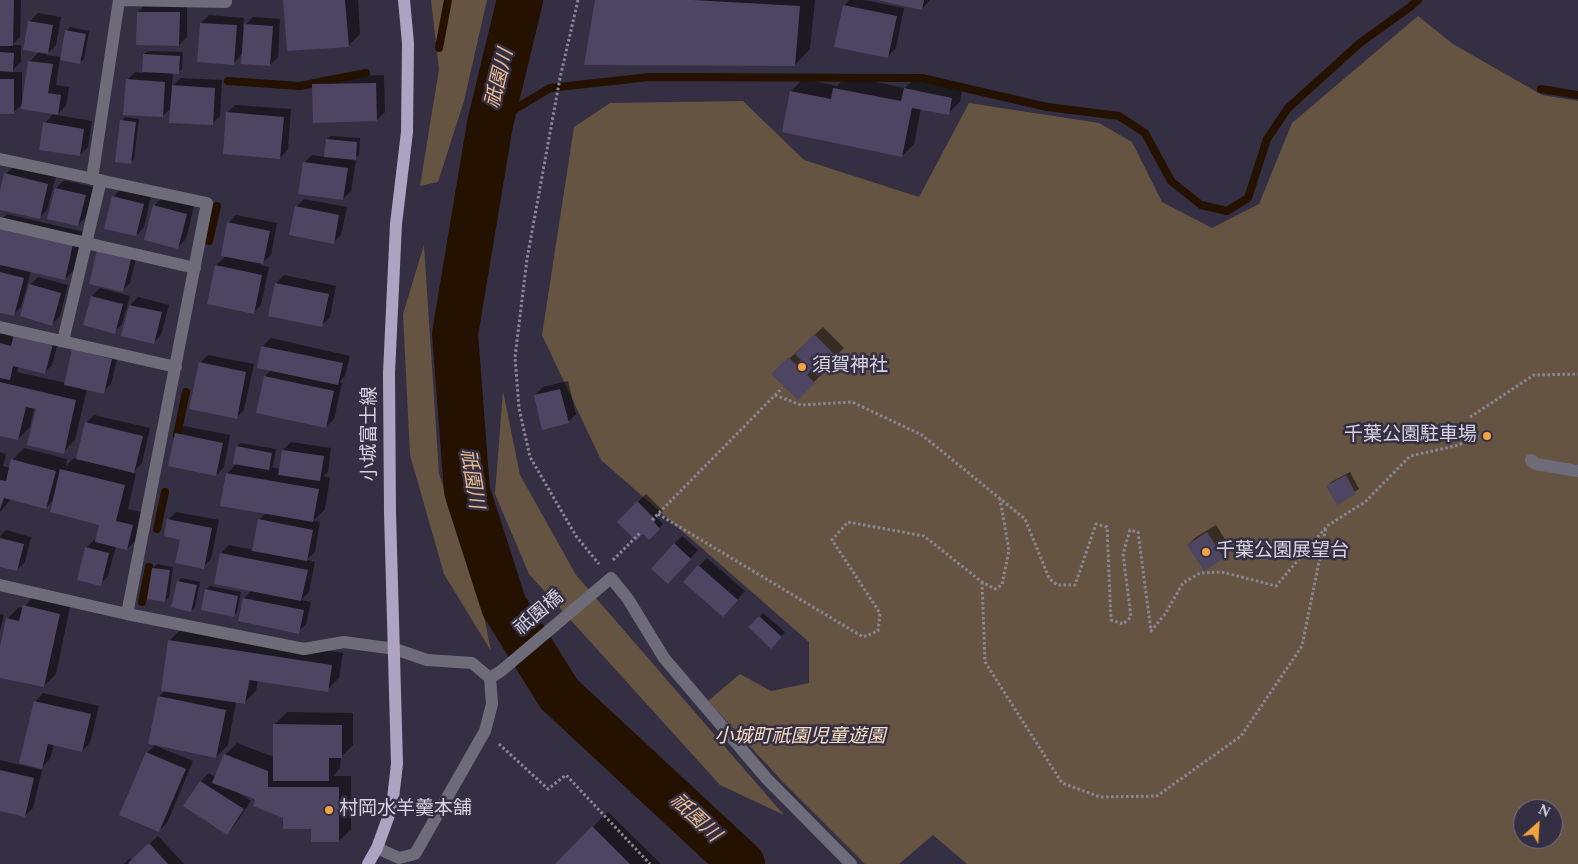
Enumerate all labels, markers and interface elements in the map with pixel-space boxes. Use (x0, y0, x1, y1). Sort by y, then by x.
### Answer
water label: 祇園川 (482, 47, 520, 111)
place label: 須賀神社 (812, 356, 888, 378)
marker: 須賀神社 (796, 361, 808, 373)
street label: 小城富士線 (360, 387, 382, 481)
place label: 千葉公園駐車場 (1344, 425, 1477, 447)
marker: 千葉公園駐車場 (1481, 430, 1493, 442)
water label: 祇園川 (453, 447, 487, 511)
place label: 千葉公園展望台 (1216, 541, 1349, 563)
marker: 千葉公園展望台 (1200, 546, 1212, 558)
street label: 祇園橋 (511, 587, 569, 641)
park label: 小城町祇園児童遊園 (715, 727, 885, 749)
water label: 祇園川 (664, 790, 724, 848)
place label: 村岡水羊羹本舗 (339, 799, 472, 821)
north arrow (1513, 799, 1563, 849)
text: N (1535, 799, 1554, 823)
marker: 村岡水羊羹本舗 (323, 804, 335, 816)

